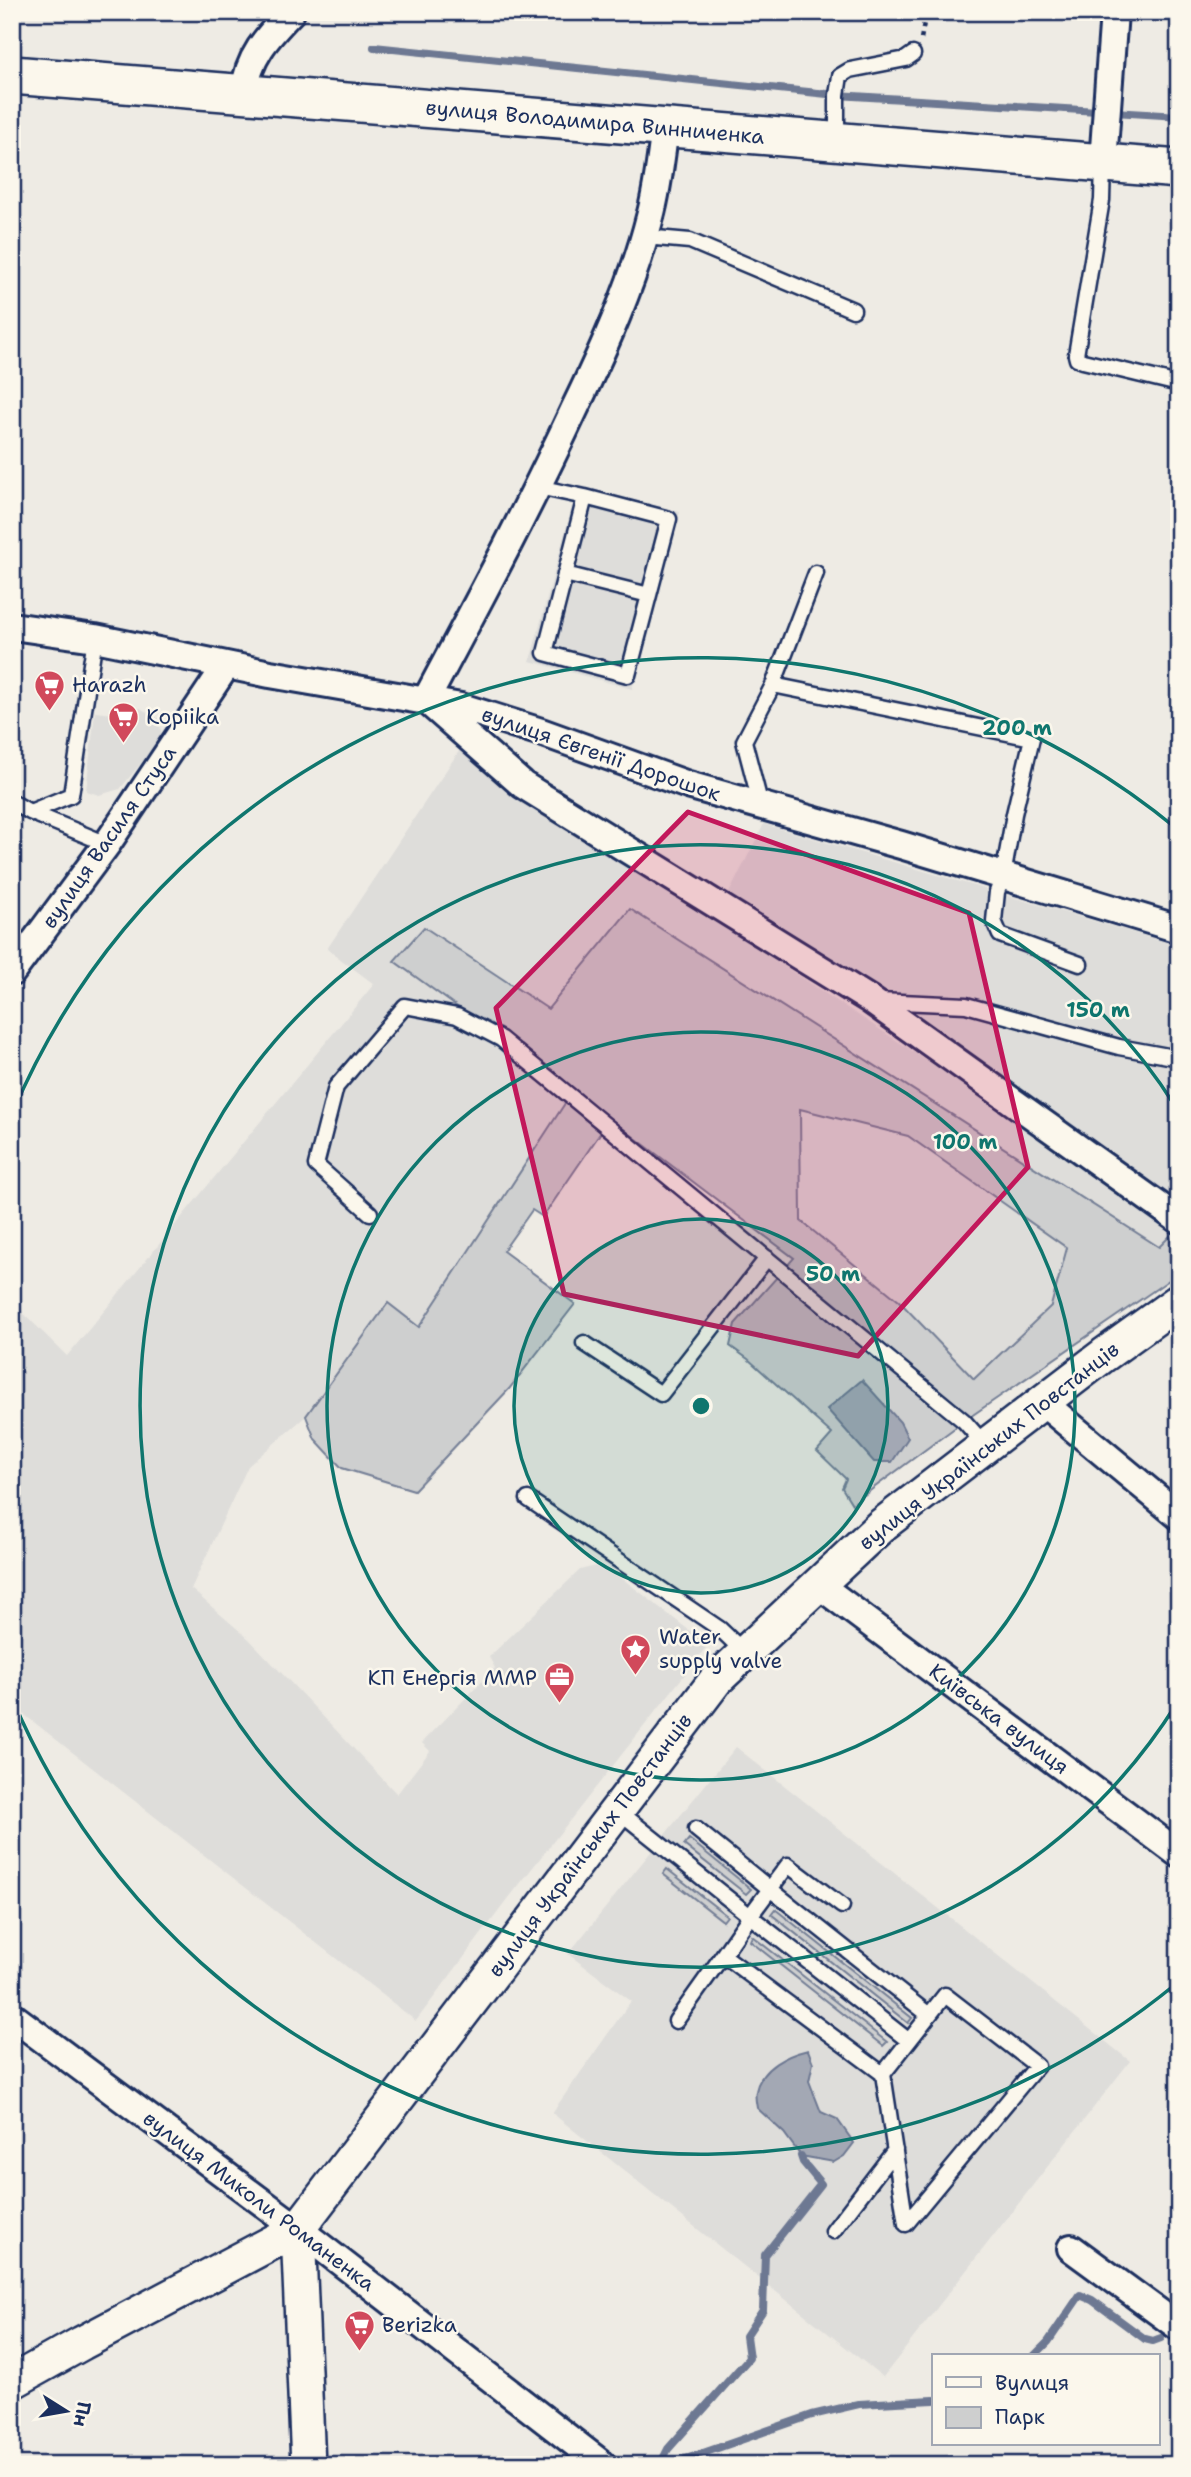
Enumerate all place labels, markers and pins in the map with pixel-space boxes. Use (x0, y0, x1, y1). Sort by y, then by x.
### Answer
supermarket icon: Harazh (32, 668, 66, 712)
place label: Harazh (72, 671, 147, 699)
supermarket icon: Kopiika (106, 700, 140, 744)
place label: Kopiika (146, 703, 219, 731)
centre of rings (689, 1394, 713, 1418)
place label: Water supply valve (659, 1623, 782, 1675)
place icon: Water supply valve (619, 1632, 653, 1676)
office icon: КП Енергія ММР (543, 1661, 577, 1705)
place label: КП Енергія ММР (367, 1664, 537, 1692)
supermarket icon: Berizka (342, 2308, 376, 2352)
place label: Berizka (382, 2311, 457, 2339)

